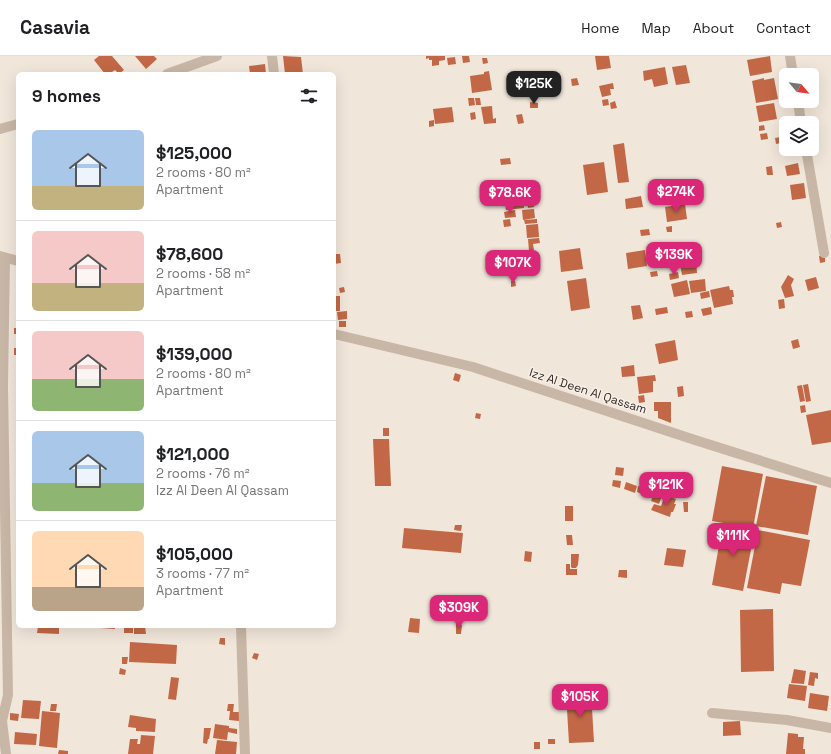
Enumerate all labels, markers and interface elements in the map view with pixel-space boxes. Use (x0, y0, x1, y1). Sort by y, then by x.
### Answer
text: Casavia (20, 15, 90, 40)
text: Home (581, 19, 619, 37)
text: Map (641, 19, 671, 37)
text: About (693, 19, 734, 37)
text: Contact (756, 19, 811, 37)
north arrow (779, 68, 819, 108)
map controls (779, 68, 819, 156)
pin: $125K (506, 71, 562, 105)
text: $125K (515, 75, 553, 92)
text: 9 homes (32, 85, 101, 107)
icon: filters (298, 85, 320, 107)
button: layers (779, 116, 819, 156)
text: $125,000 (156, 142, 232, 164)
icon: home (64, 146, 112, 194)
text: 2 rooms · 80 m² (156, 164, 251, 181)
pin: $274K (648, 179, 704, 213)
pin: $78.6K (477, 180, 543, 214)
text: Apartment (156, 181, 224, 198)
text: $274K (657, 183, 695, 200)
text: $78.6K (489, 184, 531, 201)
pin: $139K (646, 242, 702, 276)
text: $78,600 (156, 243, 223, 265)
text: $139K (655, 246, 693, 263)
icon: home (64, 247, 112, 295)
pin: $107K (485, 250, 541, 284)
text: $107K (494, 254, 532, 271)
text: 2 rooms · 58 m² (156, 265, 250, 282)
text: Apartment (156, 282, 224, 299)
text: $139,000 (156, 343, 233, 365)
icon: home (64, 347, 112, 395)
street label: Izz Al Deen Al Qassam (527, 364, 649, 418)
text: 2 rooms · 80 m² (156, 365, 251, 382)
text: Apartment (156, 382, 224, 399)
text: $121,000 (156, 443, 230, 465)
icon: home (64, 447, 112, 495)
text: 2 rooms · 76 m² (156, 465, 250, 482)
pin: $121K (638, 472, 694, 506)
text: $121K (648, 476, 684, 493)
text: Izz Al Deen Al Qassam (156, 482, 289, 499)
pin: $111K (705, 523, 761, 557)
text: $111K (716, 527, 750, 544)
text: $105,000 (156, 543, 233, 565)
icon: home (64, 547, 112, 595)
text: 3 rooms · 77 m² (156, 565, 249, 582)
text: Apartment (156, 582, 224, 599)
pin: $309K (431, 595, 487, 629)
text: $309K (439, 599, 479, 616)
pin: $105K (552, 684, 608, 718)
text: $105K (561, 688, 599, 705)

